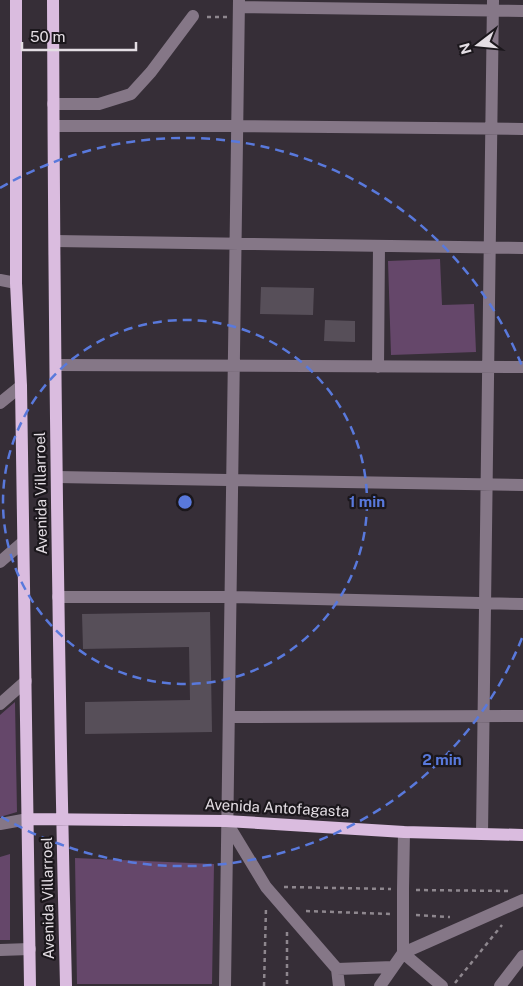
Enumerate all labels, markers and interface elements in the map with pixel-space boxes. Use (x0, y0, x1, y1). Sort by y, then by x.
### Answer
scale bar (22, 20, 136, 52)
north arrow (453, 20, 503, 70)
text: 50 m (30, 28, 65, 45)
text: N (456, 41, 475, 56)
street label: Avenida Villarroel (31, 432, 50, 554)
centre of rings (176, 493, 194, 511)
text: 1 min (349, 493, 385, 510)
text: 2 min (422, 751, 462, 768)
street label: Avenida Antofagasta (204, 795, 350, 820)
street label: Avenida Villarroel (38, 837, 57, 959)

